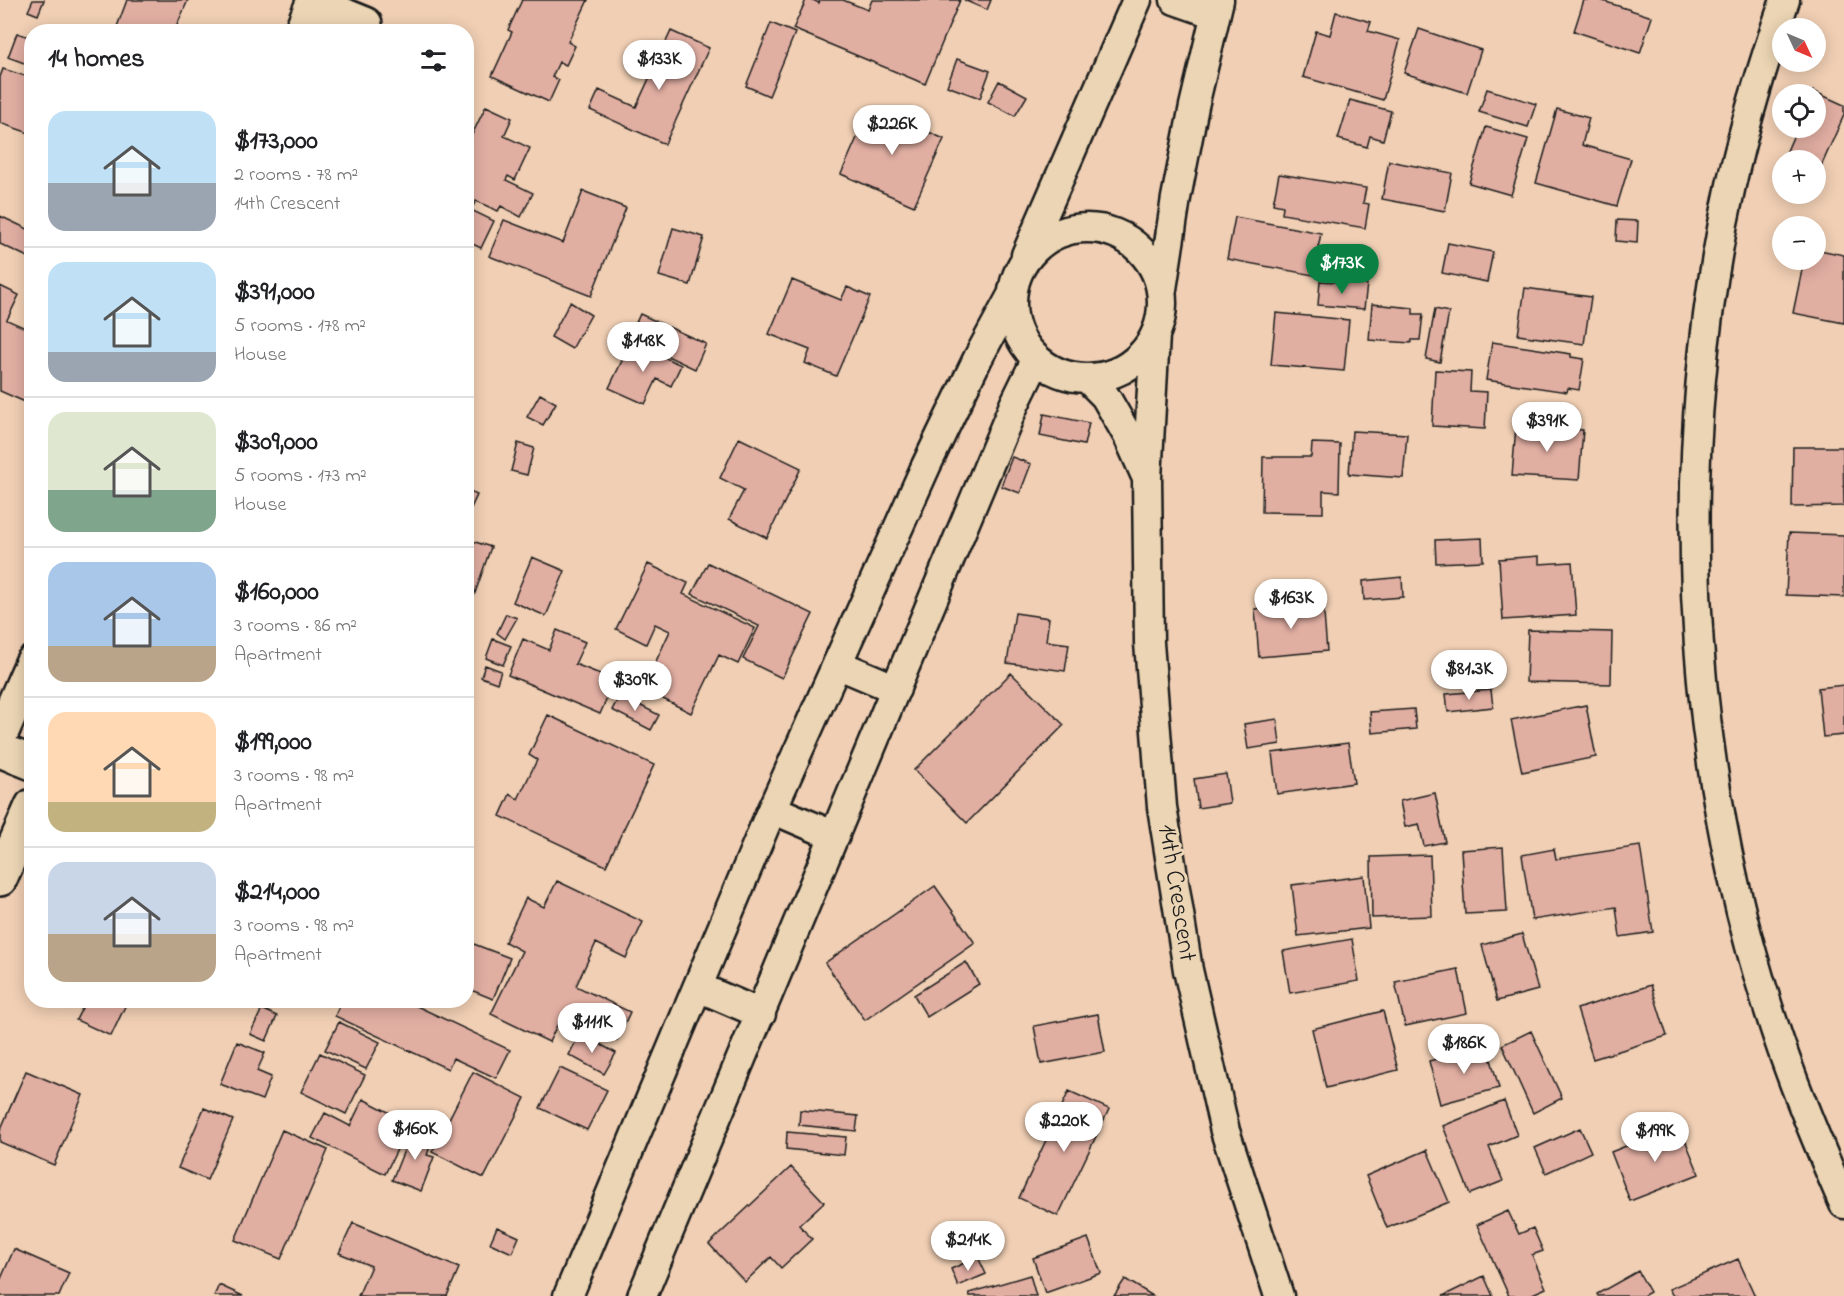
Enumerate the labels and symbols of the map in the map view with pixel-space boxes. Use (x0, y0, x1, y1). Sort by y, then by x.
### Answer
north arrow (1772, 18, 1826, 72)
pin: $133K (617, 40, 701, 91)
pin: $226K (850, 105, 934, 156)
pin: $173K (1300, 244, 1384, 295)
pin: $148K (601, 322, 685, 373)
pin: $391K (1505, 402, 1589, 453)
pin: $163K (1249, 579, 1333, 630)
pin: $81.3K (1420, 650, 1518, 701)
pin: $309K (593, 661, 677, 712)
street label: 14th Crescent (1146, 822, 1206, 965)
pin: $111K (550, 1003, 634, 1054)
pin: $186K (1422, 1024, 1506, 1075)
pin: $220K (1022, 1102, 1106, 1153)
pin: $160K (373, 1110, 457, 1161)
pin: $199K (1613, 1112, 1697, 1163)
pin: $214K (926, 1221, 1010, 1272)

